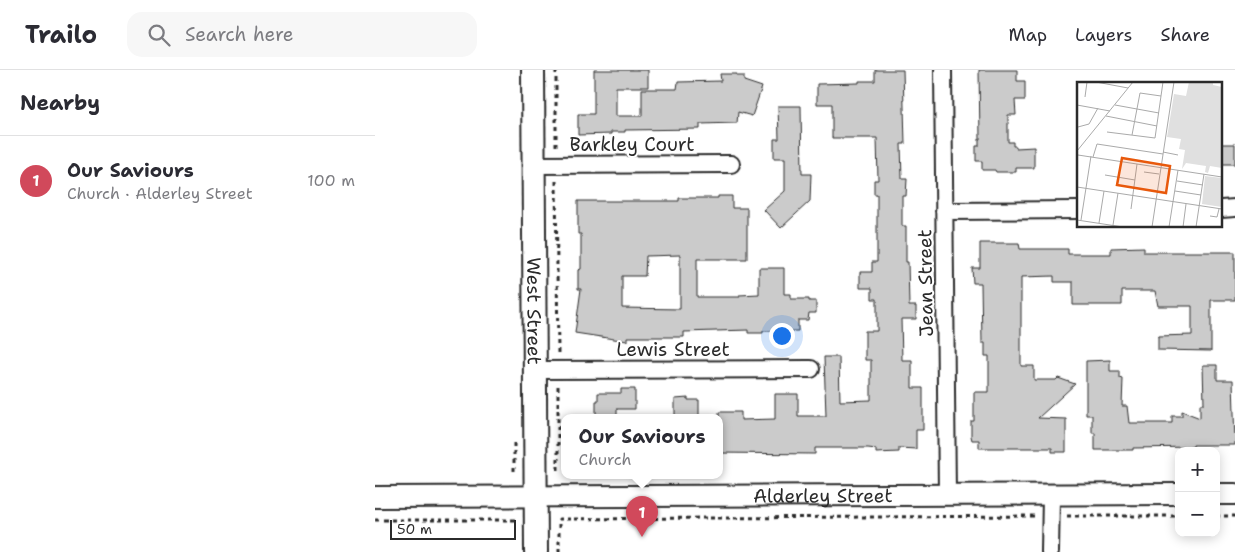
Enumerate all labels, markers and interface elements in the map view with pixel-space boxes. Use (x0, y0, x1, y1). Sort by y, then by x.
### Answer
search box (127, 12, 477, 57)
text: Trailo (25, 19, 97, 51)
icon: search (145, 21, 173, 49)
text: Search here (185, 22, 294, 47)
text: Map (1009, 23, 1047, 47)
text: Layers (1075, 23, 1132, 47)
text: Share (1160, 23, 1210, 47)
inset map (1077, 82, 1223, 228)
text: Nearby (20, 89, 100, 117)
street label: Barkley Court (569, 132, 695, 157)
text: Our Saviours (67, 158, 194, 183)
text: 1 (32, 170, 40, 191)
text: 100 m (307, 170, 355, 191)
text: Church · Alderley Street (67, 183, 253, 204)
street label: Jean Street (912, 229, 939, 337)
street label: West Street (521, 257, 547, 365)
your location (769, 323, 795, 349)
street label: Lewis Street (616, 337, 730, 362)
popup (561, 414, 723, 479)
text: Our Saviours (579, 424, 705, 449)
map controls (1175, 447, 1220, 537)
button: + (1175, 447, 1220, 492)
text: Church (579, 449, 631, 470)
street label: Alderley Street (753, 483, 893, 509)
button: − (1175, 492, 1220, 537)
pin: 1 (626, 496, 658, 537)
scale bar (390, 517, 516, 540)
text: 50 m (397, 520, 432, 538)

